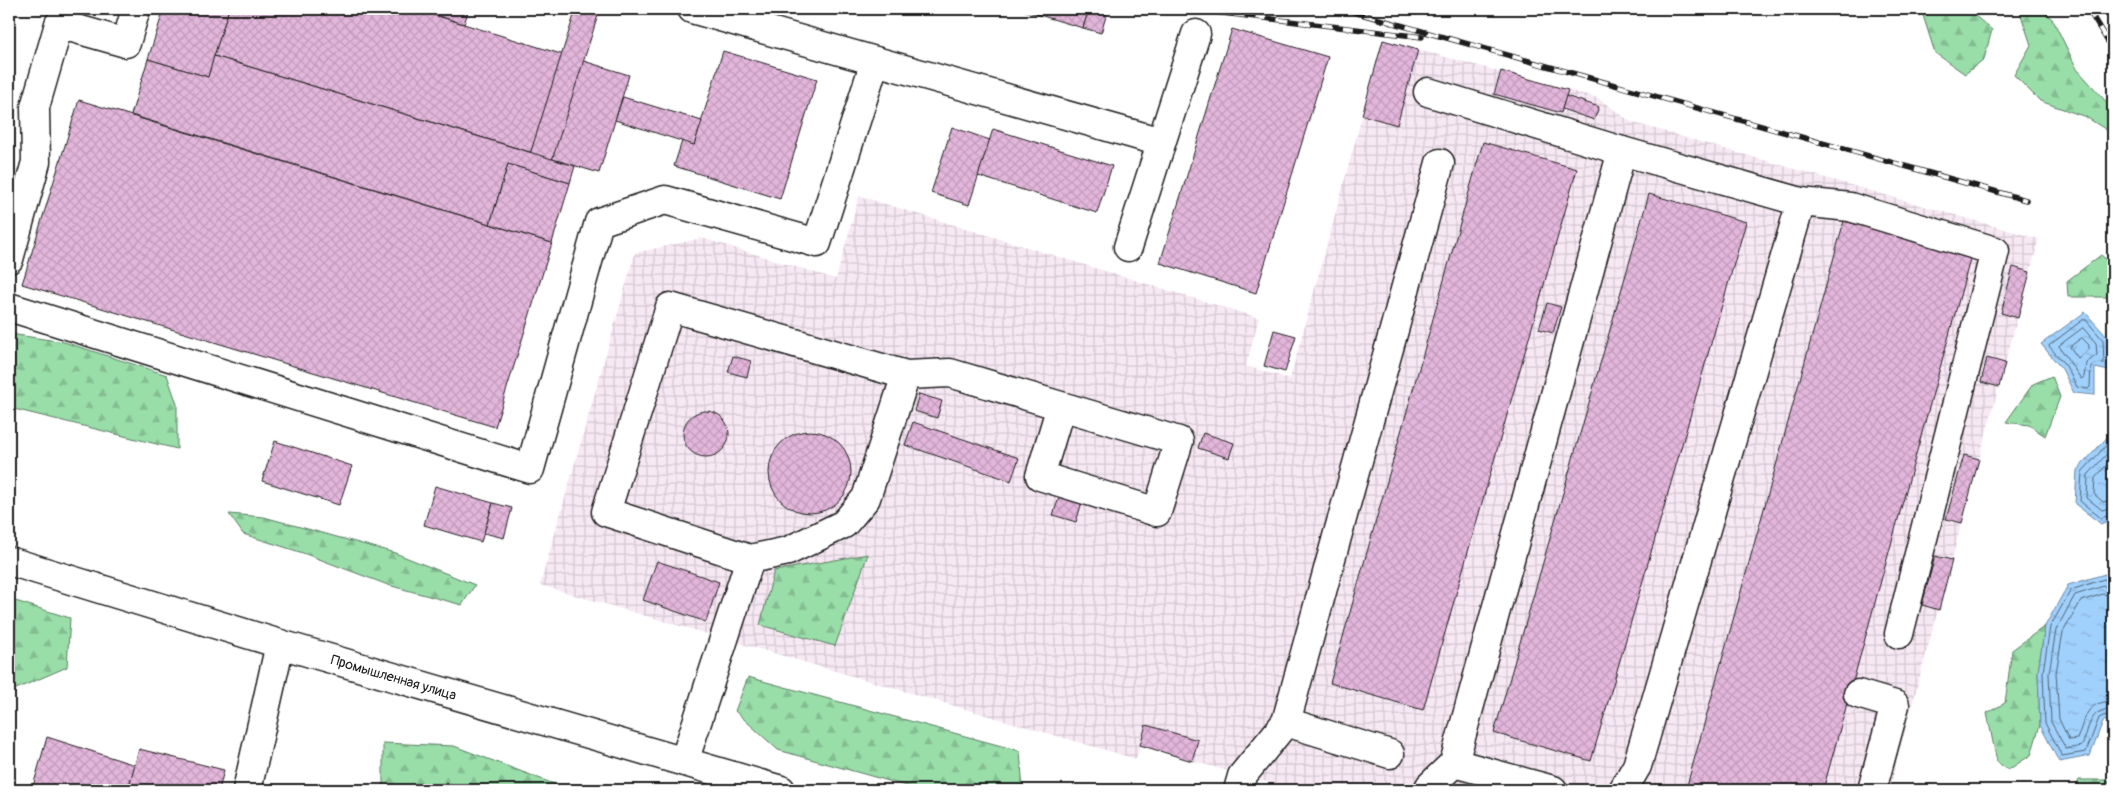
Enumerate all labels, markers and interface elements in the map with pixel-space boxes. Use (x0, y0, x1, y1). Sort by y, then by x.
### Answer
street label: Промышленная улица (329, 651, 459, 704)

